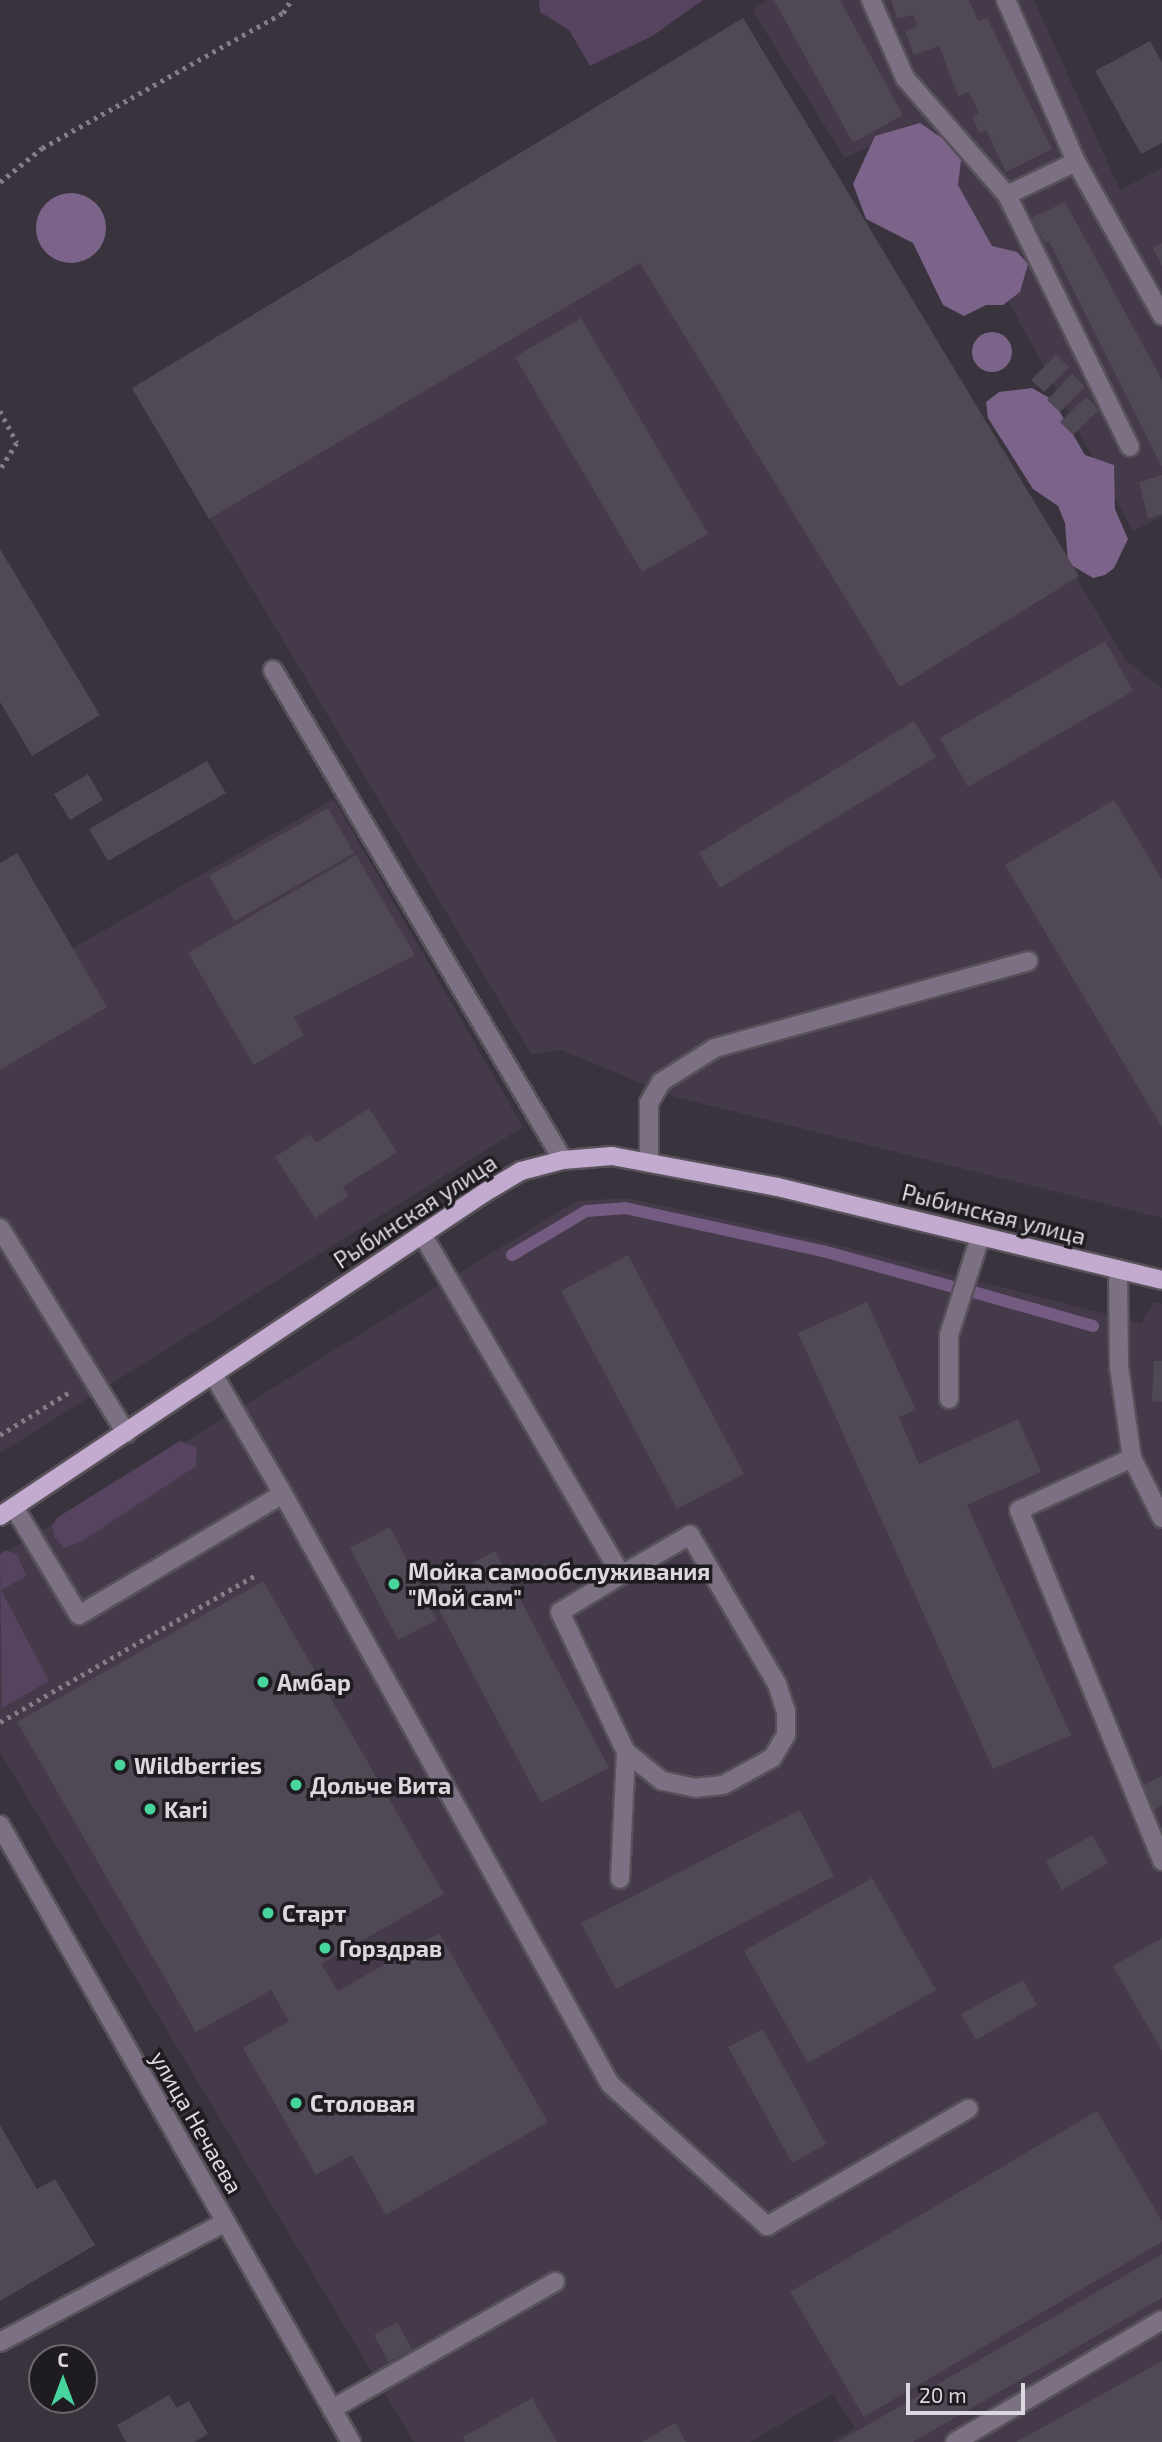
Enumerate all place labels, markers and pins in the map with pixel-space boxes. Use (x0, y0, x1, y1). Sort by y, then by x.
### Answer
place label: Мойка самообслуживания "Мой сам" (408, 1557, 710, 1611)
marker: Мойка самообслуживания "Мой сам" (386, 1576, 402, 1592)
place label: Амбар (277, 1668, 351, 1696)
marker: Амбар (255, 1674, 271, 1690)
place label: Wildberries (134, 1751, 262, 1779)
marker: Wildberries (112, 1757, 128, 1773)
place label: Дольче Вита (310, 1771, 451, 1799)
marker: Дольче Вита (288, 1777, 304, 1793)
place label: Kari (164, 1795, 208, 1823)
marker: Kari (142, 1801, 158, 1817)
place label: Старт (282, 1899, 346, 1927)
marker: Старт (260, 1905, 276, 1921)
place label: Горздрав (339, 1934, 442, 1962)
marker: Горздрав (317, 1940, 333, 1956)
place label: Столовая (310, 2089, 415, 2117)
marker: Столовая (288, 2095, 304, 2111)

